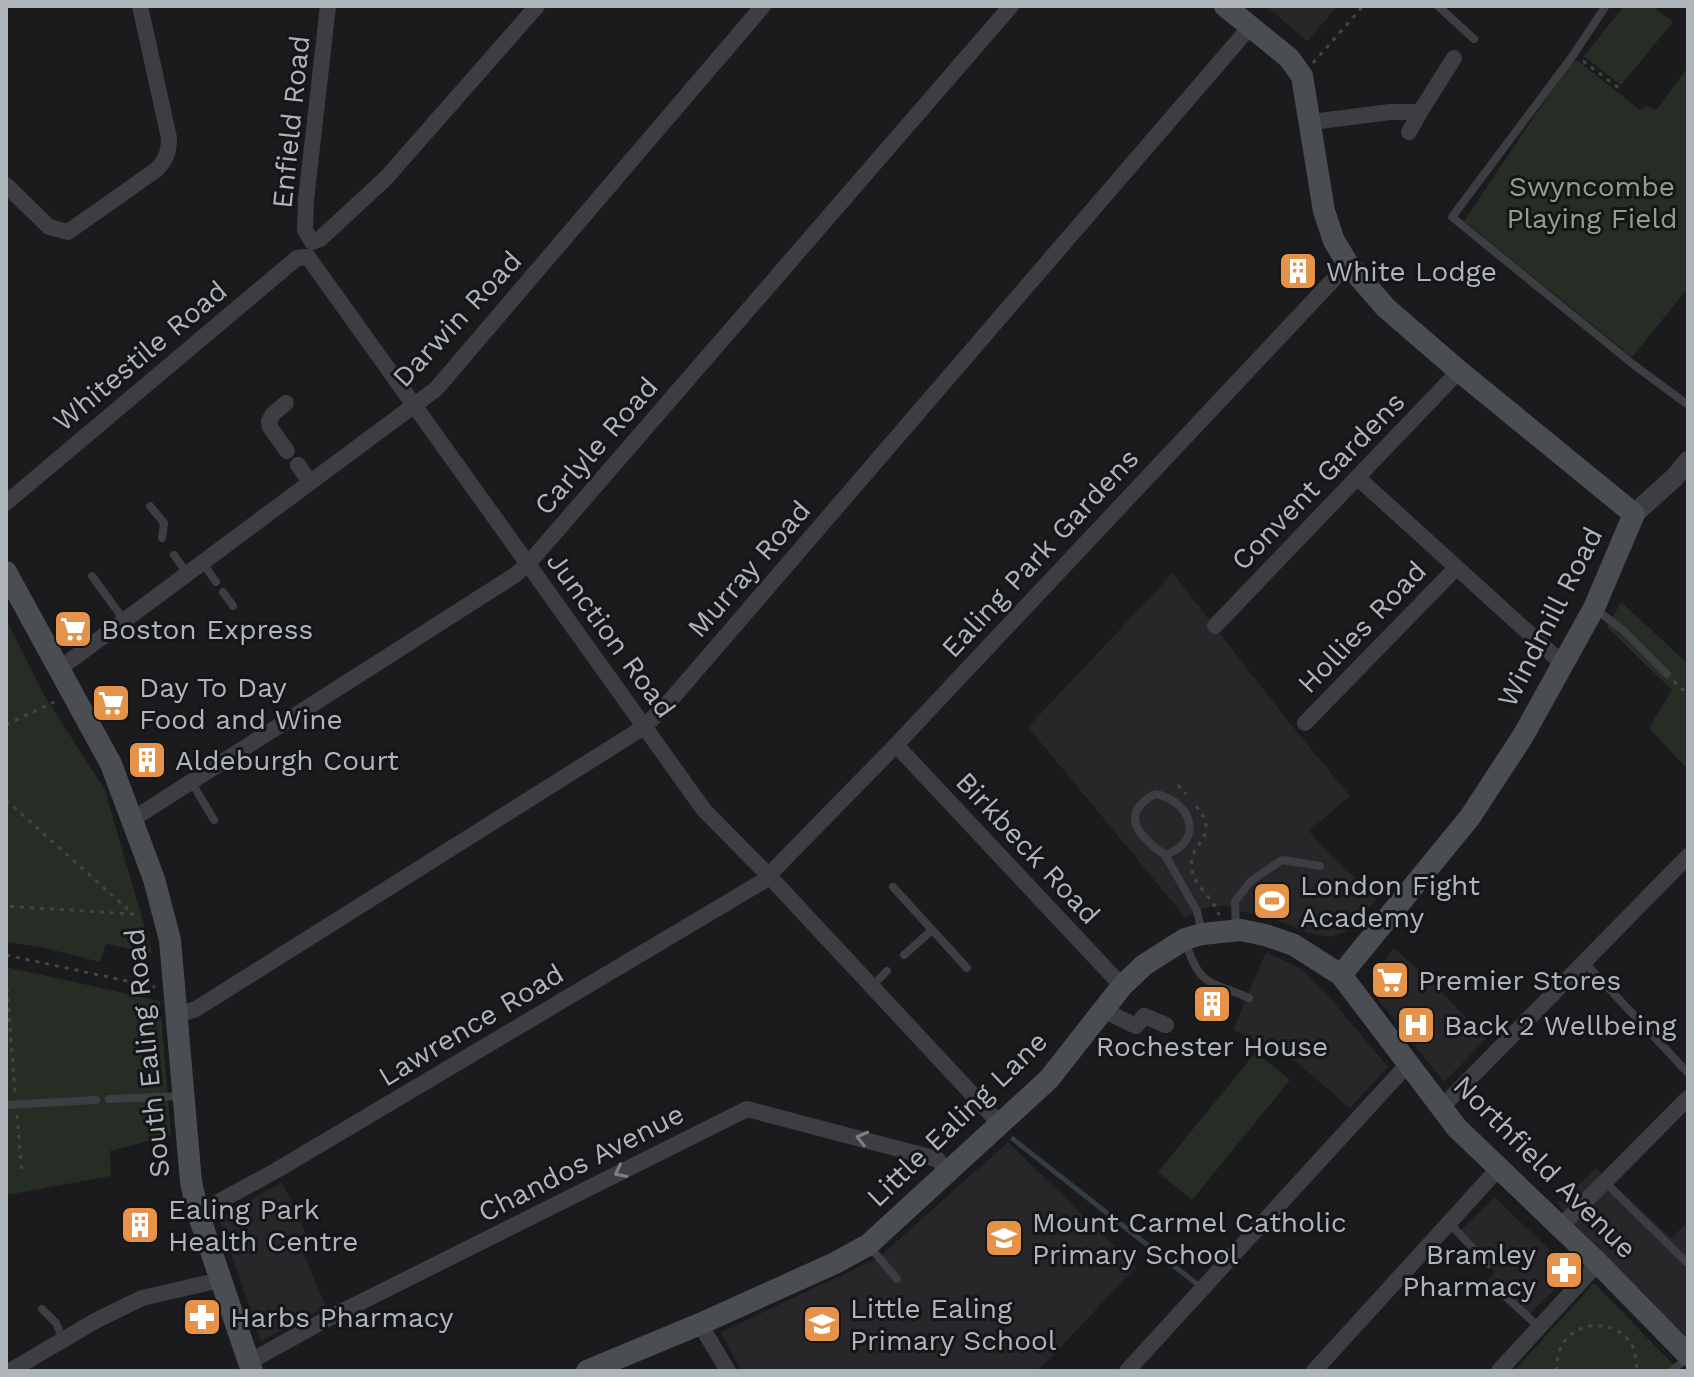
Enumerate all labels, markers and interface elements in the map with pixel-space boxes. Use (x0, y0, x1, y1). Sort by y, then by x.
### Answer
street label: Enfield Road (266, 34, 316, 210)
park label: Swyncombe Playing Field (1506, 170, 1678, 235)
street label: Darwin Road (386, 244, 528, 394)
building icon: White Lodge (1277, 250, 1319, 292)
place label: White Lodge (1326, 255, 1497, 288)
street label: Whitestile Road (47, 274, 233, 438)
street label: Carlyle Road (527, 370, 665, 522)
street label: Convent Gardens (1225, 385, 1411, 577)
street label: Ealing Park Gardens (935, 442, 1145, 664)
street label: Murray Road (681, 494, 817, 644)
street label: Windmill Road (1490, 522, 1610, 712)
street label: Junction Road (540, 546, 682, 724)
street label: Hollies Road (1291, 554, 1433, 700)
supermarket icon: Boston Express (52, 608, 94, 650)
place label: Boston Express (101, 613, 313, 646)
place label: Day To Day Food and Wine (139, 671, 343, 736)
supermarket icon: Day To Day Food and Wine (90, 682, 132, 724)
building icon: Aldeburgh Court (126, 739, 168, 781)
place label: Aldeburgh Court (175, 744, 399, 777)
street label: Birkbeck Road (949, 765, 1107, 931)
place label: London Fight Academy (1300, 869, 1480, 934)
sports icon: London Fight Academy (1251, 880, 1293, 922)
street label: South Ealing Road (117, 927, 177, 1179)
street label: Lawrence Road (373, 957, 569, 1093)
supermarket icon: Premier Stores (1369, 959, 1411, 1001)
place label: Premier Stores (1418, 964, 1621, 997)
building icon: Rochester House (1191, 983, 1233, 1025)
hospital icon: Back 2 Wellbeing (1395, 1004, 1437, 1046)
place label: Back 2 Wellbeing (1444, 1009, 1677, 1042)
street label: Little Ealing Lane (860, 1025, 1054, 1213)
place label: Rochester House (1096, 1030, 1328, 1063)
street label: Northfield Avenue (1447, 1069, 1643, 1265)
street label: Chandos Avenue (473, 1097, 689, 1229)
one-way arrow (855, 1130, 869, 1147)
one-way arrow (614, 1163, 628, 1179)
place label: Ealing Park Health Centre (168, 1193, 358, 1258)
building icon: Ealing Park Health Centre (119, 1204, 161, 1246)
place label: Mount Carmel Catholic Primary School (1032, 1206, 1347, 1271)
school or university icon: Mount Carmel Catholic Primary School (983, 1217, 1025, 1259)
place label: Bramley Pharmacy (1402, 1238, 1537, 1303)
pharmacy icon: Bramley Pharmacy (1543, 1249, 1585, 1291)
place label: Little Ealing Primary School (850, 1292, 1057, 1357)
pharmacy icon: Harbs Pharmacy (181, 1296, 223, 1338)
place label: Harbs Pharmacy (230, 1301, 454, 1334)
school or university icon: Little Ealing Primary School (801, 1303, 843, 1345)

